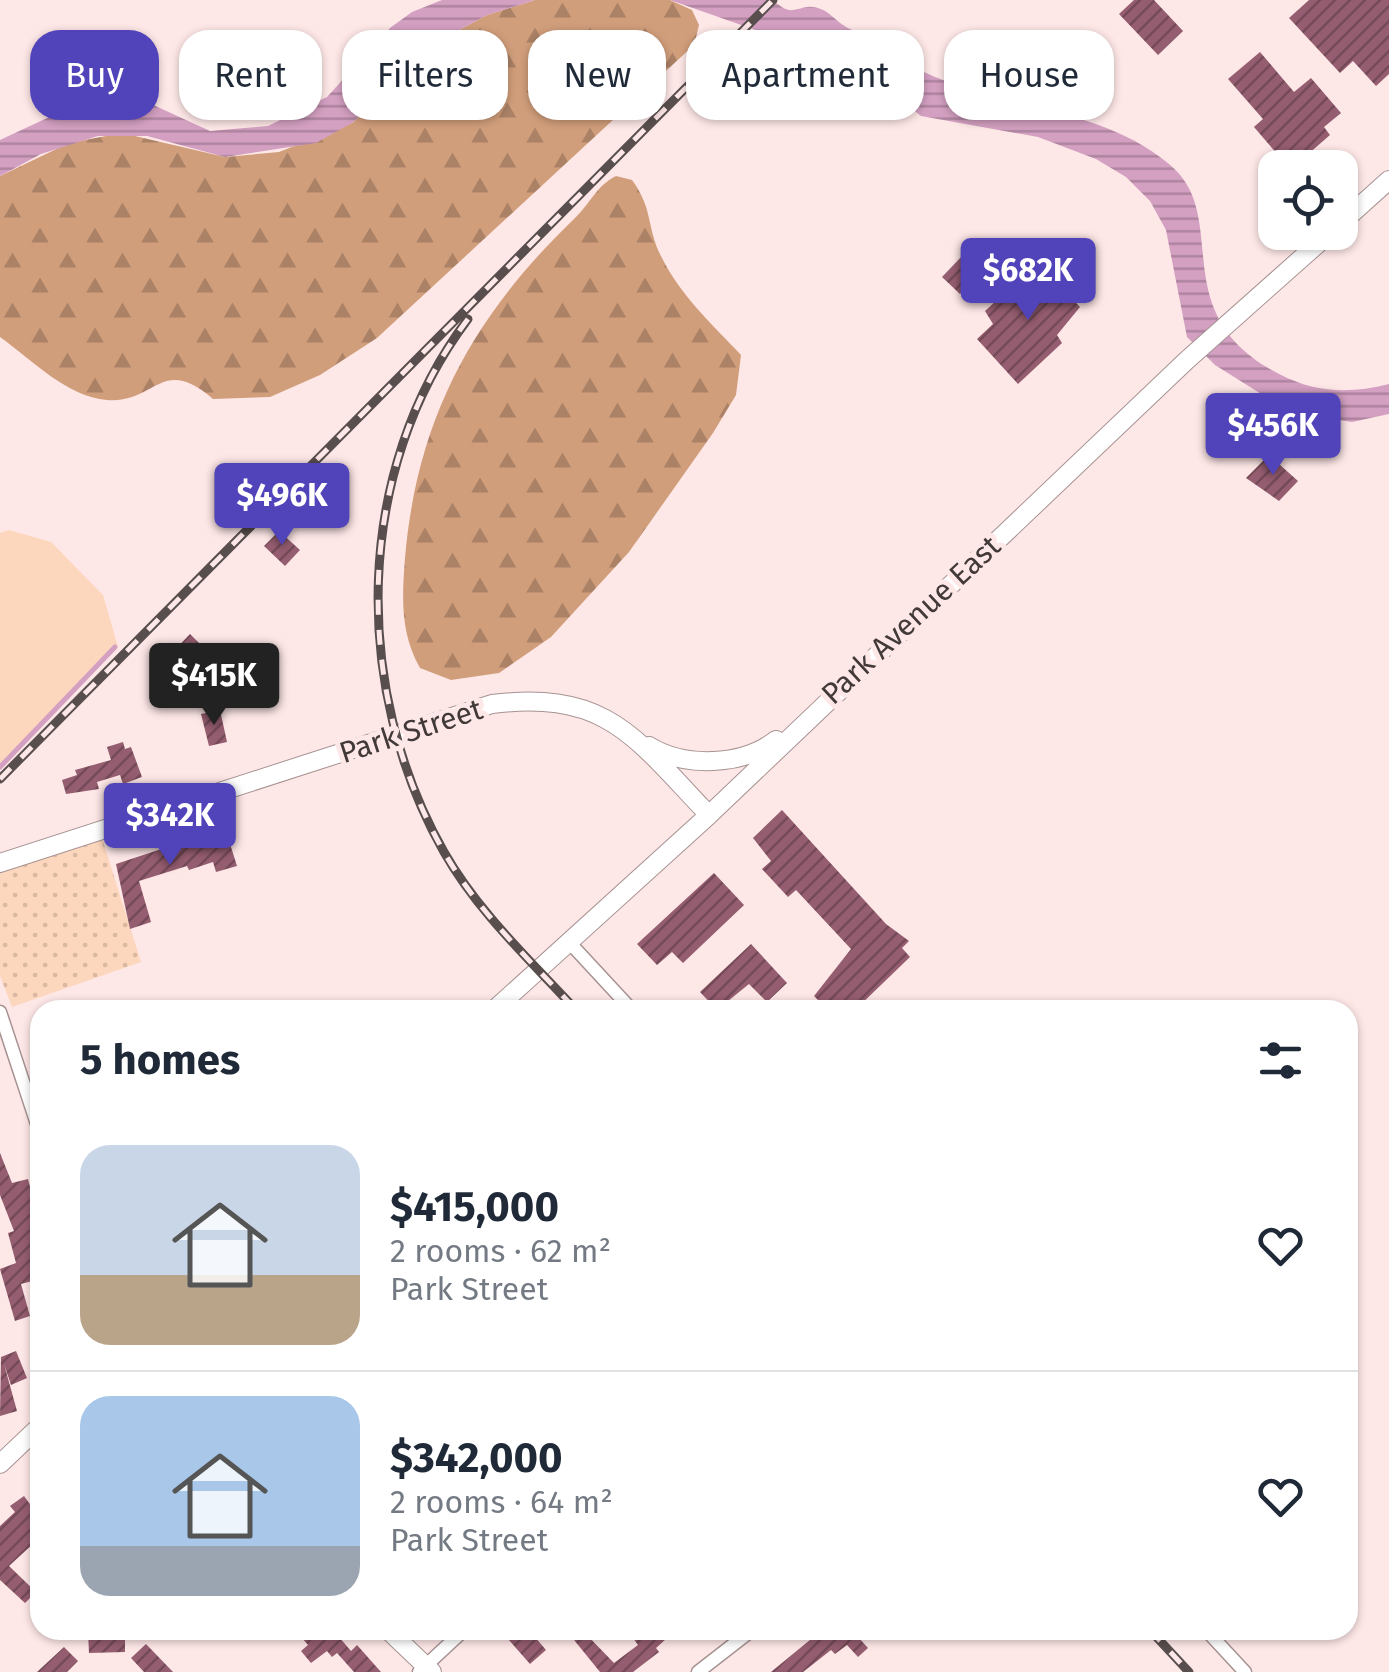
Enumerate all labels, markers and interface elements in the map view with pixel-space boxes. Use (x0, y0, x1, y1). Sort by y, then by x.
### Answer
chip: Buy (30, 30, 159, 120)
chip: Rent (179, 30, 322, 120)
chip: Filters (342, 30, 508, 120)
chip: New (528, 30, 666, 120)
chip: Apartment (686, 30, 924, 120)
chip: House (944, 30, 1114, 120)
map controls (1258, 150, 1358, 250)
button: locate (1258, 150, 1358, 250)
pin: $682K (958, 238, 1098, 323)
text: $682K (983, 251, 1073, 289)
pin: $456K (1203, 393, 1343, 478)
text: $456K (1228, 406, 1318, 444)
pin: $496K (212, 463, 352, 548)
text: $496K (236, 476, 328, 514)
street label: Park Avenue East (814, 528, 1008, 712)
pin: $415K (144, 643, 284, 728)
text: $415K (171, 656, 257, 694)
street label: Park Street (335, 691, 487, 771)
pin: $342K (100, 783, 240, 868)
text: $342K (126, 796, 214, 834)
icon: filters (1253, 1033, 1308, 1088)
text: 5 homes (80, 1035, 240, 1085)
text: $415,000 (390, 1182, 559, 1232)
icon: home (160, 1185, 280, 1305)
icon: heart (1253, 1218, 1308, 1273)
text: 2 rooms · 62 m² (390, 1232, 611, 1270)
text: Park Street (390, 1270, 548, 1308)
text: $342,000 (390, 1433, 563, 1483)
icon: home (160, 1436, 280, 1556)
icon: heart (1253, 1469, 1308, 1524)
text: 2 rooms · 64 m² (390, 1483, 613, 1521)
text: Park Street (390, 1521, 548, 1559)

